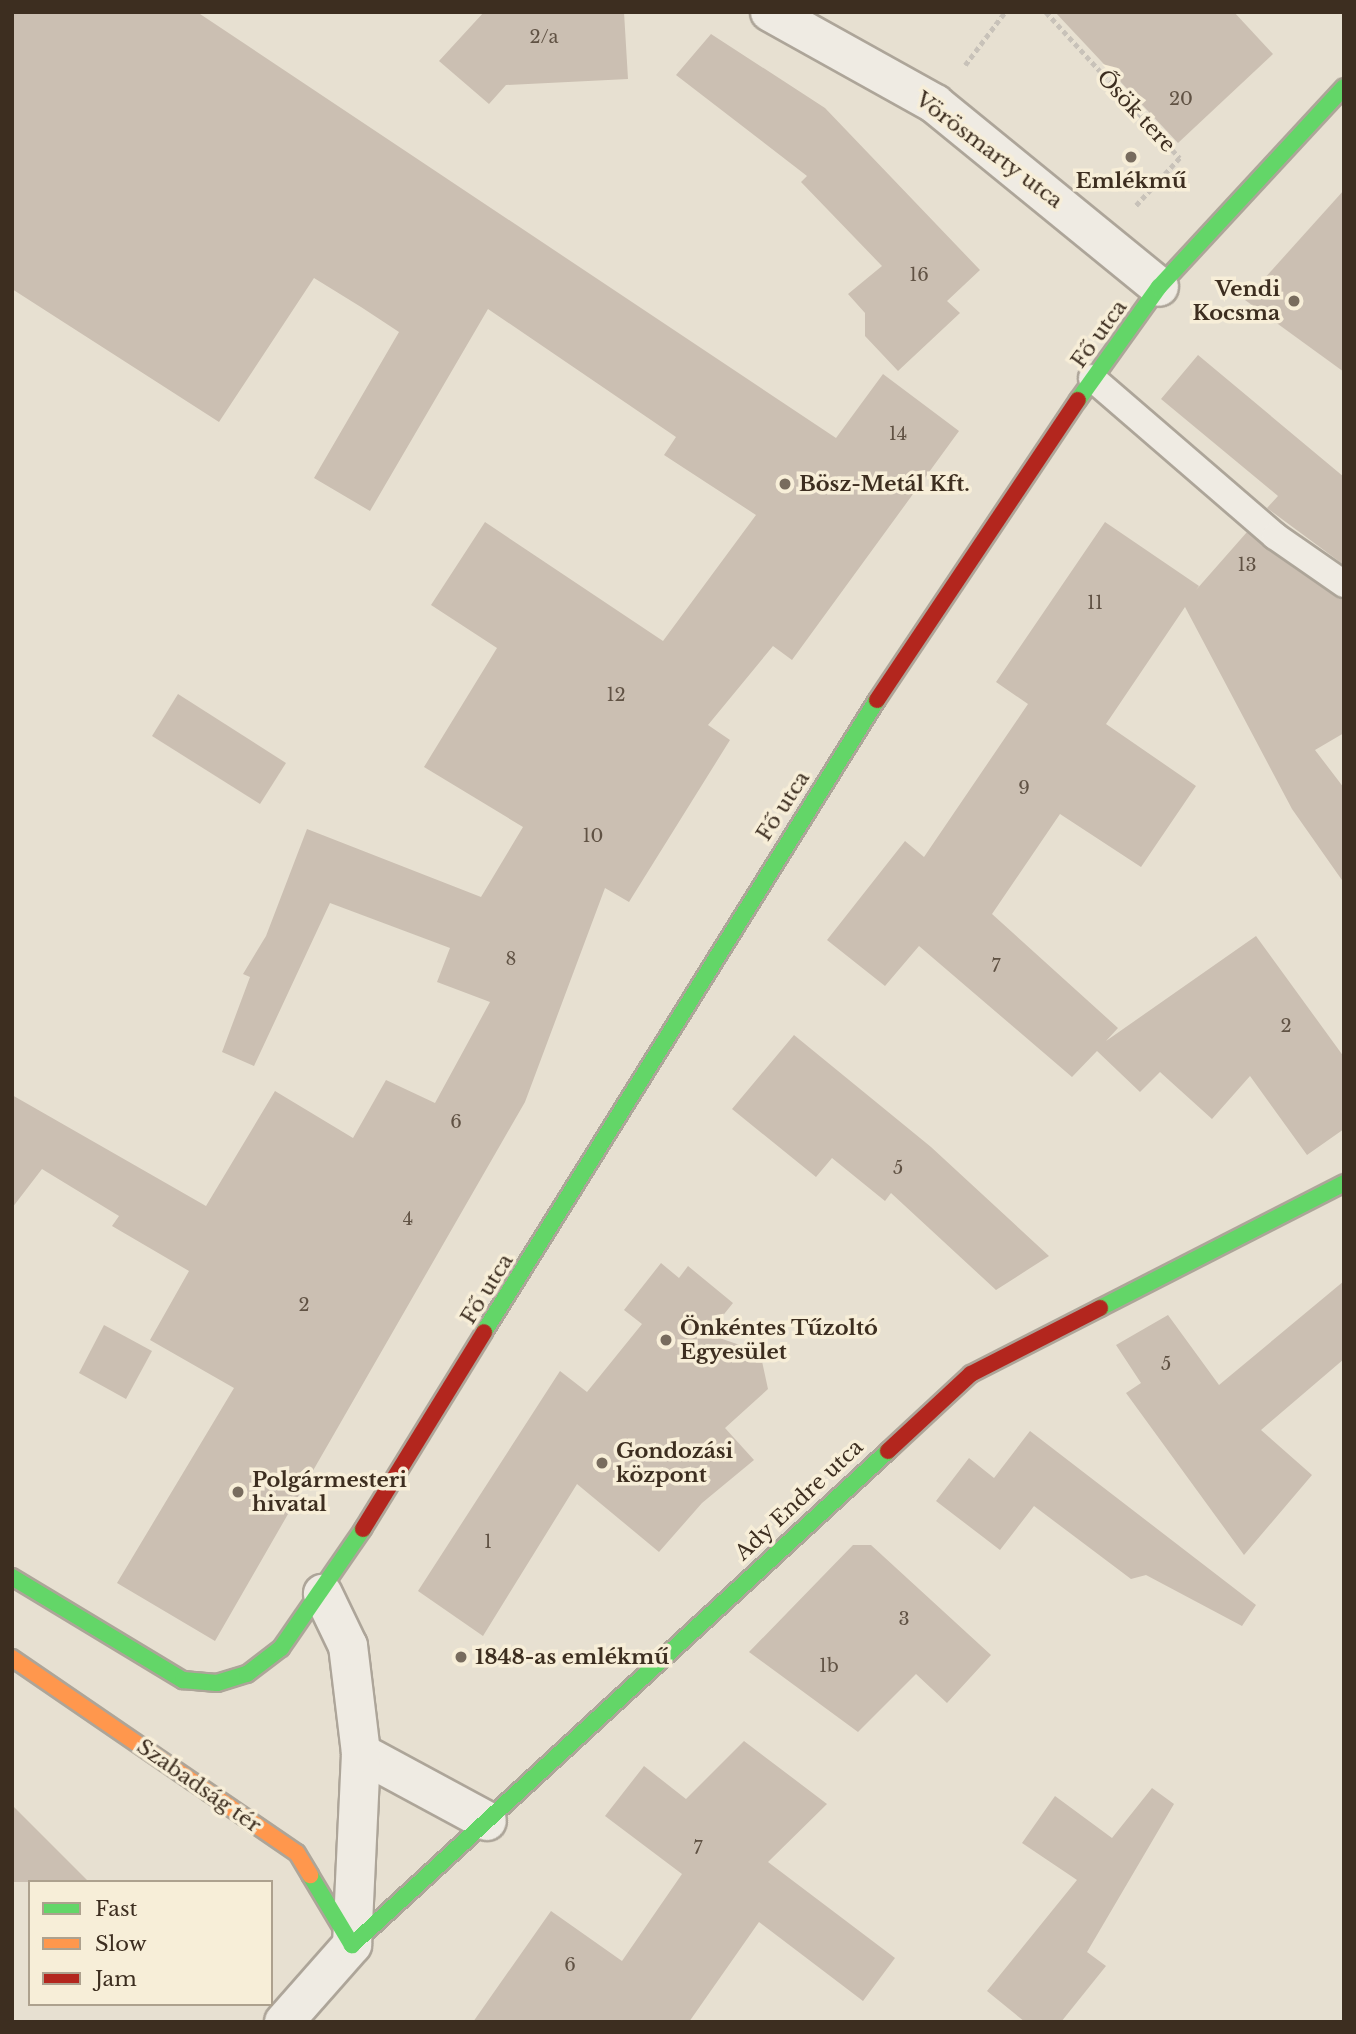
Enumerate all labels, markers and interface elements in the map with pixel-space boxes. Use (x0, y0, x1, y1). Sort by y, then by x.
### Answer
house number: 2/a (529, 26, 559, 48)
street label: Ősök tere (1091, 64, 1181, 158)
street label: Vörösmarty utca (910, 86, 1068, 214)
house number: 20 (1169, 88, 1193, 110)
marker: Emlékmű (1123, 149, 1139, 165)
place label: Emlékmű (1075, 168, 1187, 194)
house number: 16 (909, 264, 929, 286)
place label: Vendi Kocsma (1193, 276, 1280, 326)
marker: Vendi Kocsma (1286, 293, 1302, 309)
street label: Fő utca (1066, 295, 1132, 373)
house number: 14 (889, 423, 907, 445)
place label: Bösz-Metál Kft. (799, 471, 970, 497)
marker: Bösz-Metál Kft. (777, 476, 793, 492)
house number: 13 (1237, 554, 1257, 576)
house number: 11 (1087, 592, 1103, 614)
house number: 12 (606, 684, 626, 706)
street label: Fő utca (751, 766, 815, 846)
house number: 9 (1018, 777, 1030, 799)
house number: 10 (583, 825, 603, 847)
house number: 8 (506, 948, 516, 970)
house number: 7 (991, 955, 1001, 977)
house number: 2 (1280, 1015, 1292, 1037)
house number: 6 (450, 1111, 462, 1133)
house number: 5 (893, 1157, 903, 1179)
house number: 4 (403, 1208, 413, 1230)
street label: Fő utca (456, 1249, 518, 1329)
house number: 2 (298, 1294, 310, 1316)
place label: Önkéntes Tűzoltó Egyesület (680, 1315, 878, 1365)
marker: Önkéntes Tűzoltó Egyesület (658, 1332, 674, 1348)
house number: 5 (1161, 1353, 1171, 1375)
street label: Ady Endre utca (730, 1434, 868, 1566)
place label: Gondozási központ (616, 1438, 733, 1488)
marker: Gondozási központ (594, 1455, 610, 1471)
place label: Polgármesteri hivatal (252, 1467, 407, 1517)
marker: Polgármesteri hivatal (230, 1484, 246, 1500)
house number: 1 (484, 1531, 492, 1553)
house number: 3 (898, 1608, 910, 1630)
place label: 1848-as emlékmű (475, 1644, 669, 1670)
marker: 1848-as emlékmű (453, 1649, 469, 1665)
house number: 1b (819, 1655, 839, 1677)
street label: Szabadság tér (132, 1734, 266, 1838)
house number: 7 (693, 1837, 703, 1859)
legend (28, 1880, 273, 2006)
text: Fast (95, 1896, 137, 1922)
text: Slow (95, 1931, 147, 1957)
house number: 6 (564, 1954, 576, 1976)
text: Jam (95, 1966, 137, 1992)

